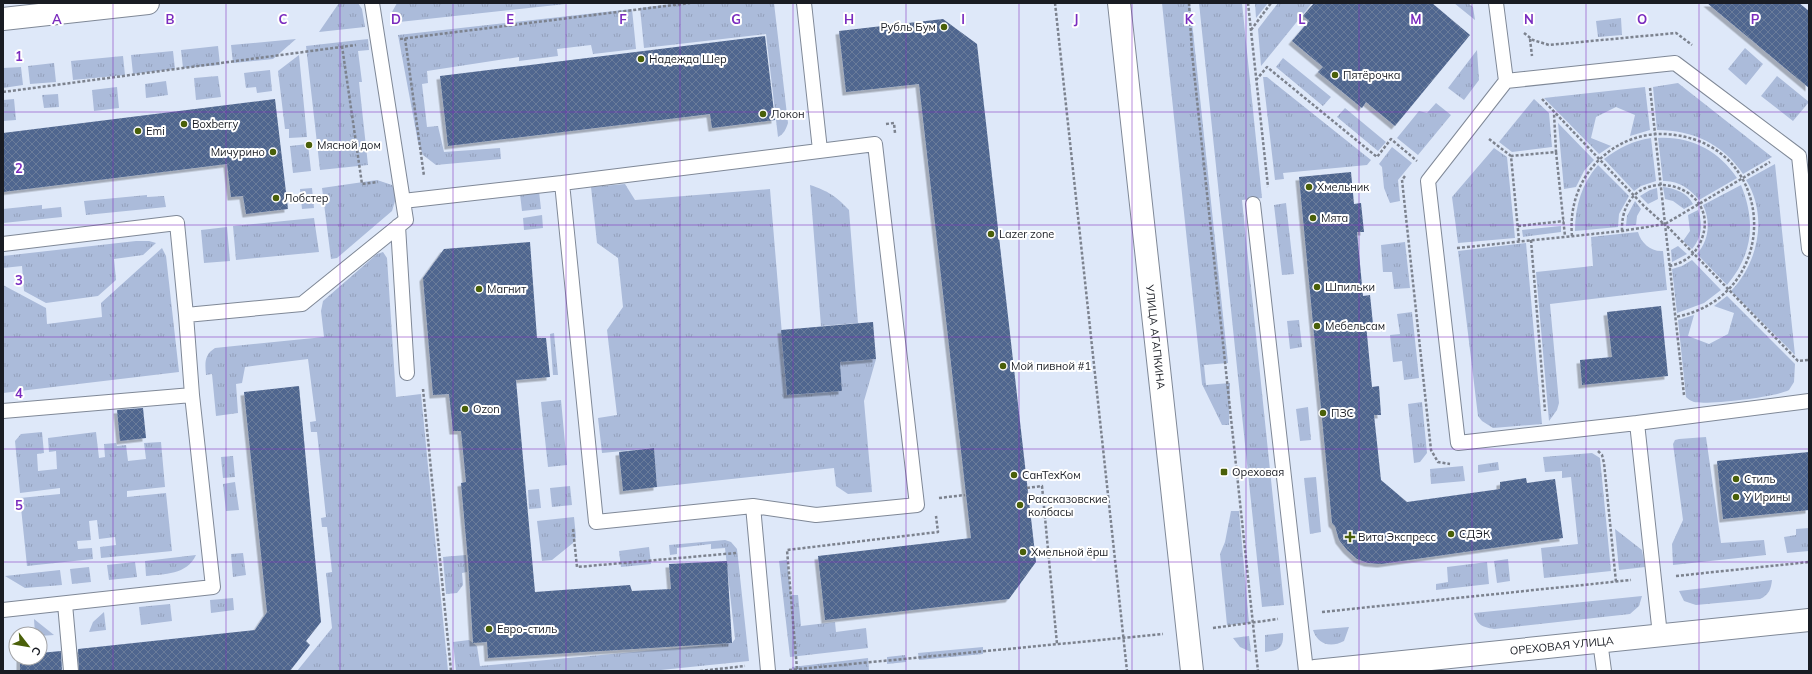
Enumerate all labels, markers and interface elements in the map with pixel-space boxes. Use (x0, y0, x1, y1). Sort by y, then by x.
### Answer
text: A (52, 11, 62, 27)
text: B (166, 11, 175, 27)
text: C (279, 11, 288, 27)
text: D (391, 11, 401, 27)
text: E (506, 11, 514, 27)
text: F (619, 11, 627, 27)
text: G (731, 11, 741, 27)
text: H (844, 11, 854, 27)
text: I (961, 11, 965, 27)
text: J (1074, 11, 1078, 27)
text: K (1185, 11, 1195, 27)
text: L (1298, 11, 1306, 27)
text: M (1410, 11, 1422, 27)
text: N (1524, 11, 1534, 27)
text: O (1637, 11, 1647, 27)
text: P (1751, 11, 1760, 27)
place label: Рубль Бум (880, 20, 936, 34)
marker: Рубль Бум (939, 22, 949, 32)
text: 1 (15, 48, 23, 64)
place label: Надежда Шер (649, 52, 727, 66)
marker: Надежда Шер (636, 54, 646, 64)
place label: Пятёрочка (1343, 68, 1400, 82)
marker: Пятёрочка (1330, 70, 1340, 80)
place label: Локон (771, 107, 805, 121)
marker: Локон (758, 109, 768, 119)
place label: Boxberry (192, 117, 238, 131)
marker: Boxberry (179, 119, 189, 129)
place label: Emi (146, 124, 165, 138)
marker: Emi (133, 126, 143, 136)
place label: Мясной дом (317, 138, 381, 152)
marker: Мясной дом (304, 140, 314, 150)
place label: Мичурино (211, 145, 265, 159)
marker: Мичурино (268, 147, 278, 157)
text: 2 (15, 160, 23, 176)
place label: Хмельник (1317, 180, 1369, 194)
marker: Хмельник (1304, 182, 1314, 192)
place label: Лобстер (284, 191, 329, 205)
marker: Лобстер (271, 193, 281, 203)
place label: Мята (1321, 211, 1348, 225)
marker: Мята (1308, 213, 1318, 223)
place label: Lazer zone (999, 227, 1054, 241)
marker: Lazer zone (986, 229, 996, 239)
text: 3 (15, 272, 23, 288)
place label: Шпильки (1325, 280, 1375, 294)
place label: Магнит (487, 282, 526, 296)
marker: Шпильки (1312, 282, 1322, 292)
street label: УЛИЦА АГАПКИНА (1143, 283, 1168, 390)
marker: Магнит (474, 284, 484, 294)
place label: Мебельсам (1325, 319, 1385, 333)
marker: Мебельсам (1312, 321, 1322, 331)
place label: Мой пивной #1 (1011, 359, 1091, 373)
marker: Мой пивной #1 (998, 361, 1008, 371)
text: 4 (15, 385, 23, 401)
place label: Ozon (473, 402, 500, 416)
marker: Ozon (460, 404, 470, 414)
place label: ПЗС (1331, 406, 1354, 420)
marker: ПЗС (1318, 408, 1328, 418)
place label: Ореховая (1232, 465, 1284, 479)
marker: Ореховая (1219, 467, 1229, 477)
place label: СанТехКом (1022, 468, 1081, 482)
marker: СанТехКом (1009, 470, 1019, 480)
place label: Стиль (1744, 472, 1776, 486)
marker: Стиль (1731, 474, 1741, 484)
place label: У Ирины (1743, 490, 1790, 504)
place label: Рассказовские колбасы (1028, 492, 1108, 519)
marker: У Ирины (1731, 492, 1741, 502)
text: 5 (15, 497, 23, 513)
marker: Рассказовские колбасы (1015, 500, 1025, 510)
place label: СДЭК (1459, 527, 1491, 541)
marker: СДЭК (1446, 529, 1456, 539)
place label: Вита Экспресс (1358, 530, 1437, 544)
marker: Вита Экспресс (1345, 532, 1355, 542)
place label: Хмельной ёрш (1031, 545, 1108, 559)
marker: Хмельной ёрш (1018, 547, 1028, 557)
place label: Евро-стиль (497, 622, 557, 636)
marker: Евро-стиль (484, 624, 494, 634)
north arrow (8, 626, 48, 666)
street label: ОРЕХОВАЯ УЛИЦА (1509, 633, 1614, 658)
text: С (28, 644, 45, 658)

